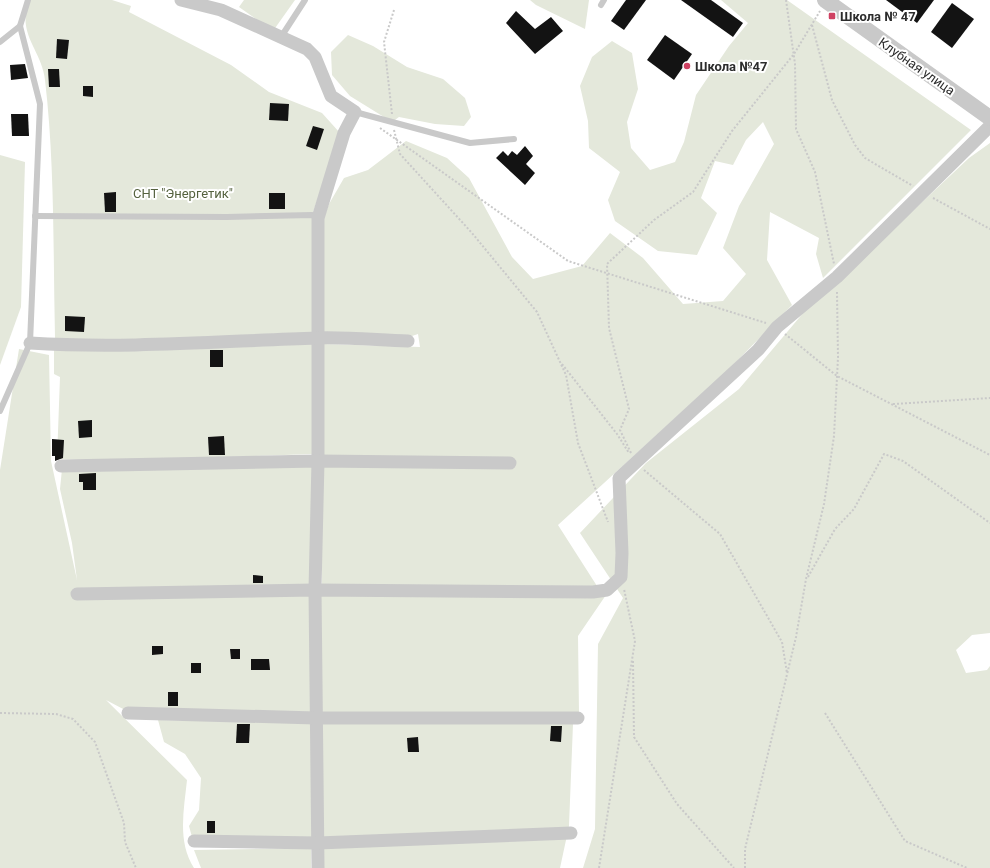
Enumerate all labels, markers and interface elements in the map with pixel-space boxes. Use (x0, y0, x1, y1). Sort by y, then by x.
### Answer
place label: Школа № 47 (840, 9, 916, 24)
marker: Школа № 47 (827, 11, 837, 21)
street label: Клубная улица (876, 35, 958, 98)
place label: Школа №47 (695, 59, 767, 74)
marker: Школа №47 (682, 61, 692, 71)
park label: СНТ "Энергетик" (133, 186, 233, 201)

